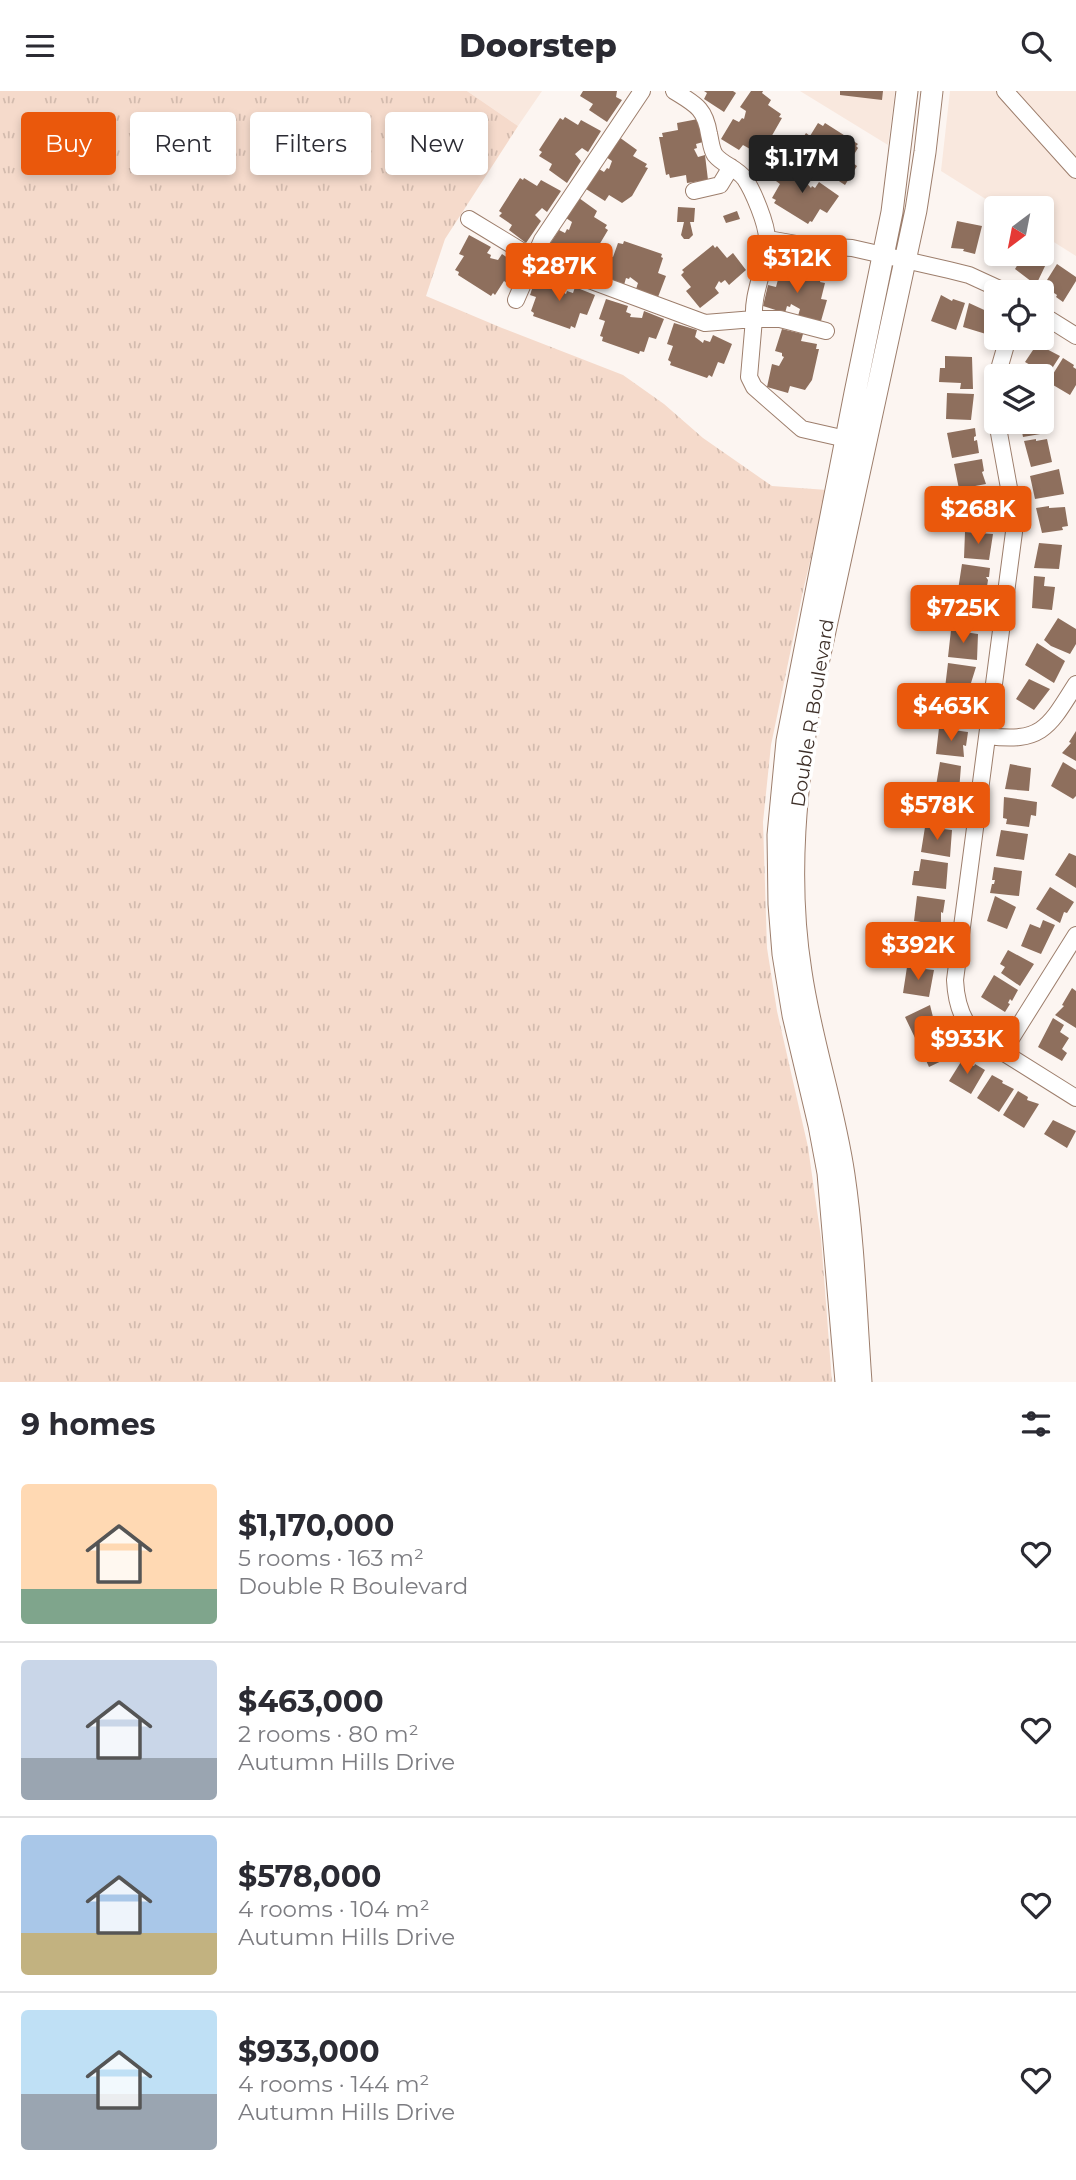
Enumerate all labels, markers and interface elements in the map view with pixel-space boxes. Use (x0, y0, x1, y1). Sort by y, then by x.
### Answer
text: Doorstep (459, 26, 617, 65)
icon: menu (21, 27, 59, 65)
icon: search (1017, 27, 1055, 65)
chip: Buy (21, 112, 116, 175)
chip: Rent (130, 112, 236, 175)
chip: Filters (250, 112, 371, 175)
chip: New (385, 112, 488, 175)
pin: $1.17M (745, 135, 859, 195)
text: $1.17M (765, 144, 839, 172)
north arrow (984, 196, 1054, 266)
map controls (984, 196, 1054, 434)
pin: $312K (748, 235, 846, 295)
pin: $287K (510, 243, 608, 303)
text: $312K (763, 244, 831, 272)
text: $287K (522, 252, 596, 280)
button: locate (984, 280, 1054, 350)
button: layers (984, 364, 1054, 434)
pin: $268K (929, 487, 1027, 546)
text: $268K (940, 495, 1016, 523)
pin: $725K (914, 585, 1012, 645)
text: $725K (927, 594, 999, 622)
street label: Double R Boulevard (786, 617, 839, 809)
pin: $463K (902, 683, 1000, 743)
text: $463K (913, 692, 989, 720)
pin: $578K (888, 783, 986, 842)
text: $578K (900, 791, 974, 819)
pin: $392K (869, 923, 967, 982)
text: $392K (881, 931, 955, 959)
pin: $933K (918, 1017, 1016, 1076)
text: $933K (930, 1025, 1004, 1053)
icon: filters (1017, 1405, 1055, 1443)
text: 9 homes (21, 1406, 156, 1443)
text: $1,170,000 (238, 1507, 394, 1544)
icon: home (77, 1512, 161, 1596)
icon: heart (1017, 1535, 1055, 1573)
text: 5 rooms · 163 m² (238, 1544, 424, 1572)
text: Double R Boulevard (238, 1572, 468, 1600)
text: $463,000 (238, 1683, 384, 1720)
icon: home (77, 1688, 161, 1772)
icon: heart (1017, 1711, 1055, 1749)
text: 2 rooms · 80 m² (238, 1720, 419, 1748)
text: Autumn Hills Drive (238, 1748, 455, 1776)
text: $578,000 (238, 1858, 381, 1895)
icon: home (77, 1863, 161, 1947)
icon: heart (1017, 1886, 1055, 1924)
text: 4 rooms · 104 m² (238, 1895, 430, 1923)
text: Autumn Hills Drive (238, 1923, 455, 1951)
text: $933,000 (238, 2033, 380, 2070)
icon: home (77, 2038, 161, 2122)
icon: heart (1017, 2061, 1055, 2099)
text: 4 rooms · 144 m² (238, 2070, 430, 2098)
text: Autumn Hills Drive (238, 2098, 455, 2126)

